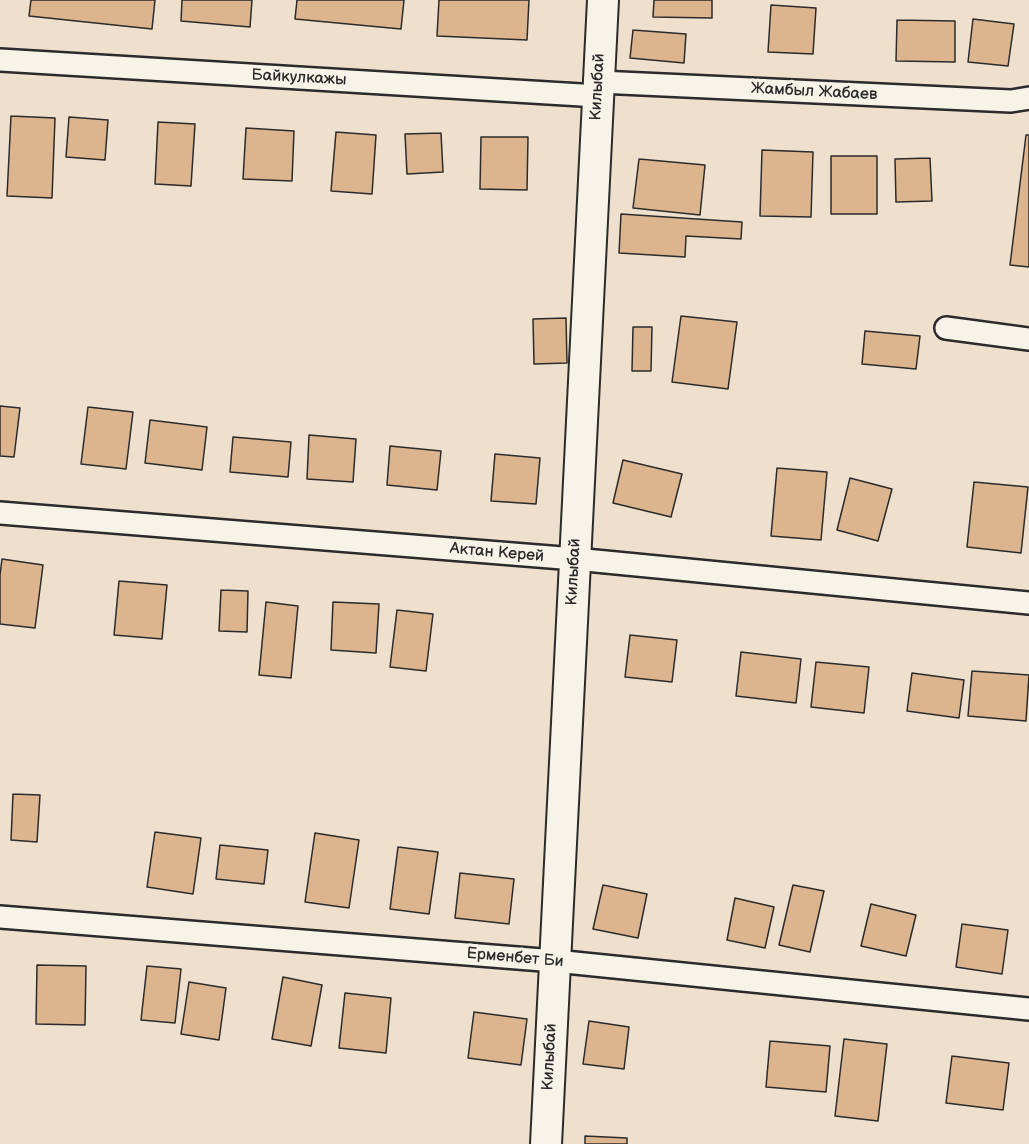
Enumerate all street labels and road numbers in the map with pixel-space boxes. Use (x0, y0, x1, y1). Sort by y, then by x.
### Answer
street label: Килыбай (587, 53, 609, 121)
street label: Байкулкажы (251, 66, 347, 90)
street label: Жамбыл Жабаев (750, 79, 878, 105)
street label: Килыбай (563, 538, 585, 606)
street label: Актан Керей (449, 539, 545, 567)
street label: Ерменбет Би (466, 944, 564, 972)
street label: Килыбай (539, 1023, 561, 1091)

